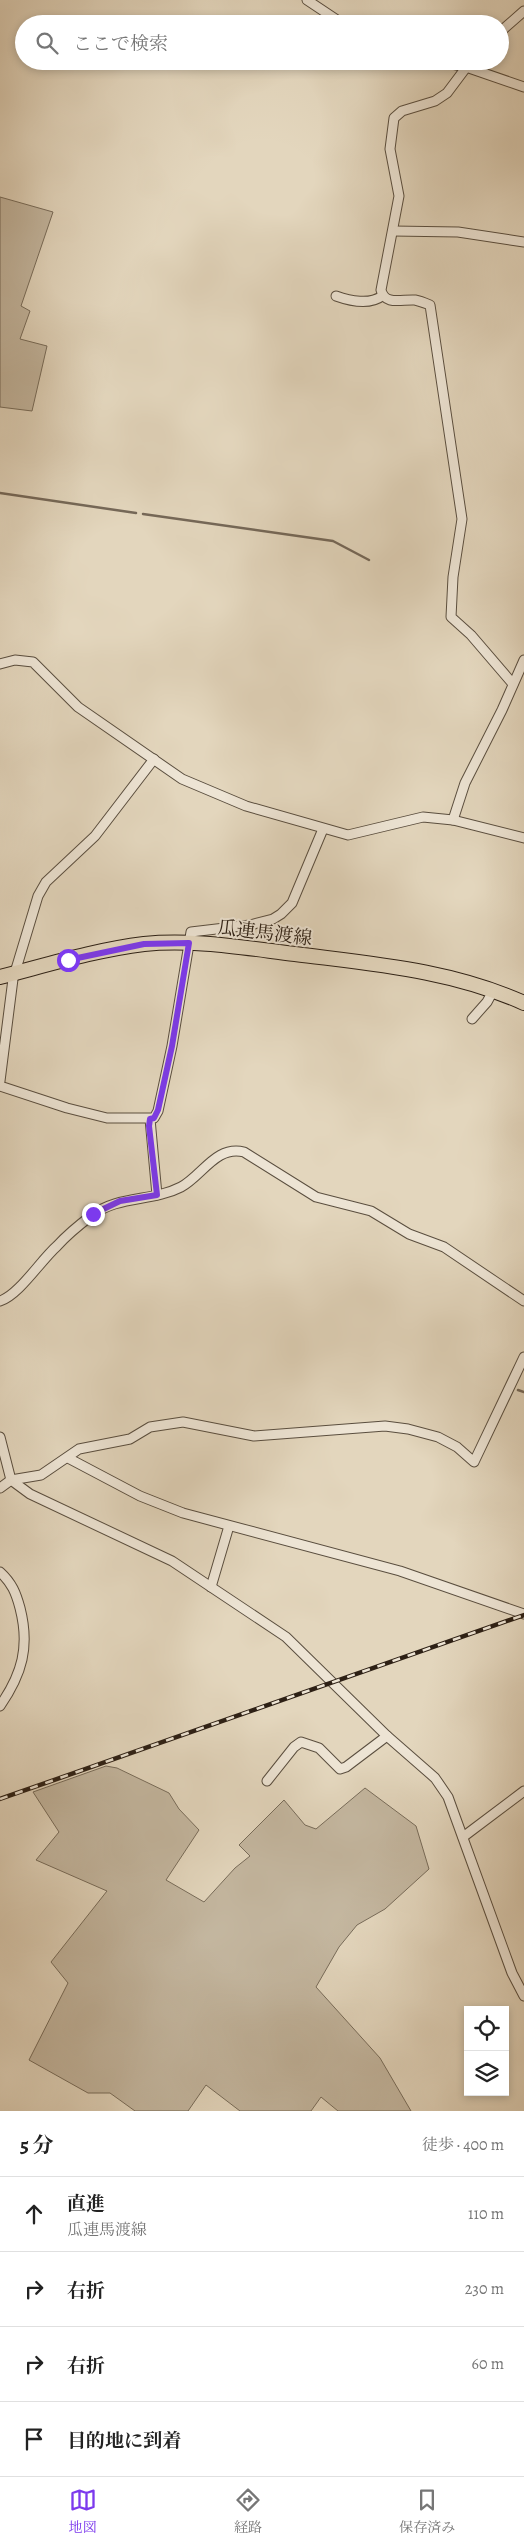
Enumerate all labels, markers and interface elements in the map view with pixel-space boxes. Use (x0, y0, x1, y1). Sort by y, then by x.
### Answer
search box (15, 15, 509, 70)
icon: search (33, 29, 61, 57)
text: ここで検索 (73, 31, 168, 57)
street label: 瓜連馬渡線 (216, 914, 314, 952)
route start (57, 949, 80, 972)
route end (82, 1203, 105, 1226)
map controls (464, 2006, 509, 2096)
button: locate (464, 2006, 509, 2051)
button: layers (464, 2051, 509, 2096)
text: 5 分 (20, 2131, 54, 2159)
text: 徒歩 · 400 m (422, 2134, 504, 2156)
text: 直進 (67, 2191, 105, 2217)
icon: ahead (20, 2200, 48, 2228)
text: 110 m (468, 2203, 504, 2225)
text: 瓜連馬渡線 (67, 2219, 147, 2241)
icon: right (20, 2275, 48, 2303)
text: 右折 (67, 2278, 105, 2304)
text: 230 m (465, 2278, 504, 2300)
icon: right (20, 2350, 48, 2378)
text: 右折 (67, 2353, 105, 2379)
text: 60 m (472, 2353, 504, 2375)
icon: arrive (20, 2425, 48, 2453)
text: 目的地に到着 (67, 2428, 181, 2454)
tab: 地図 (69, 2486, 97, 2537)
tab: 経路 (234, 2486, 262, 2537)
tab: 保存済み (399, 2486, 455, 2537)

